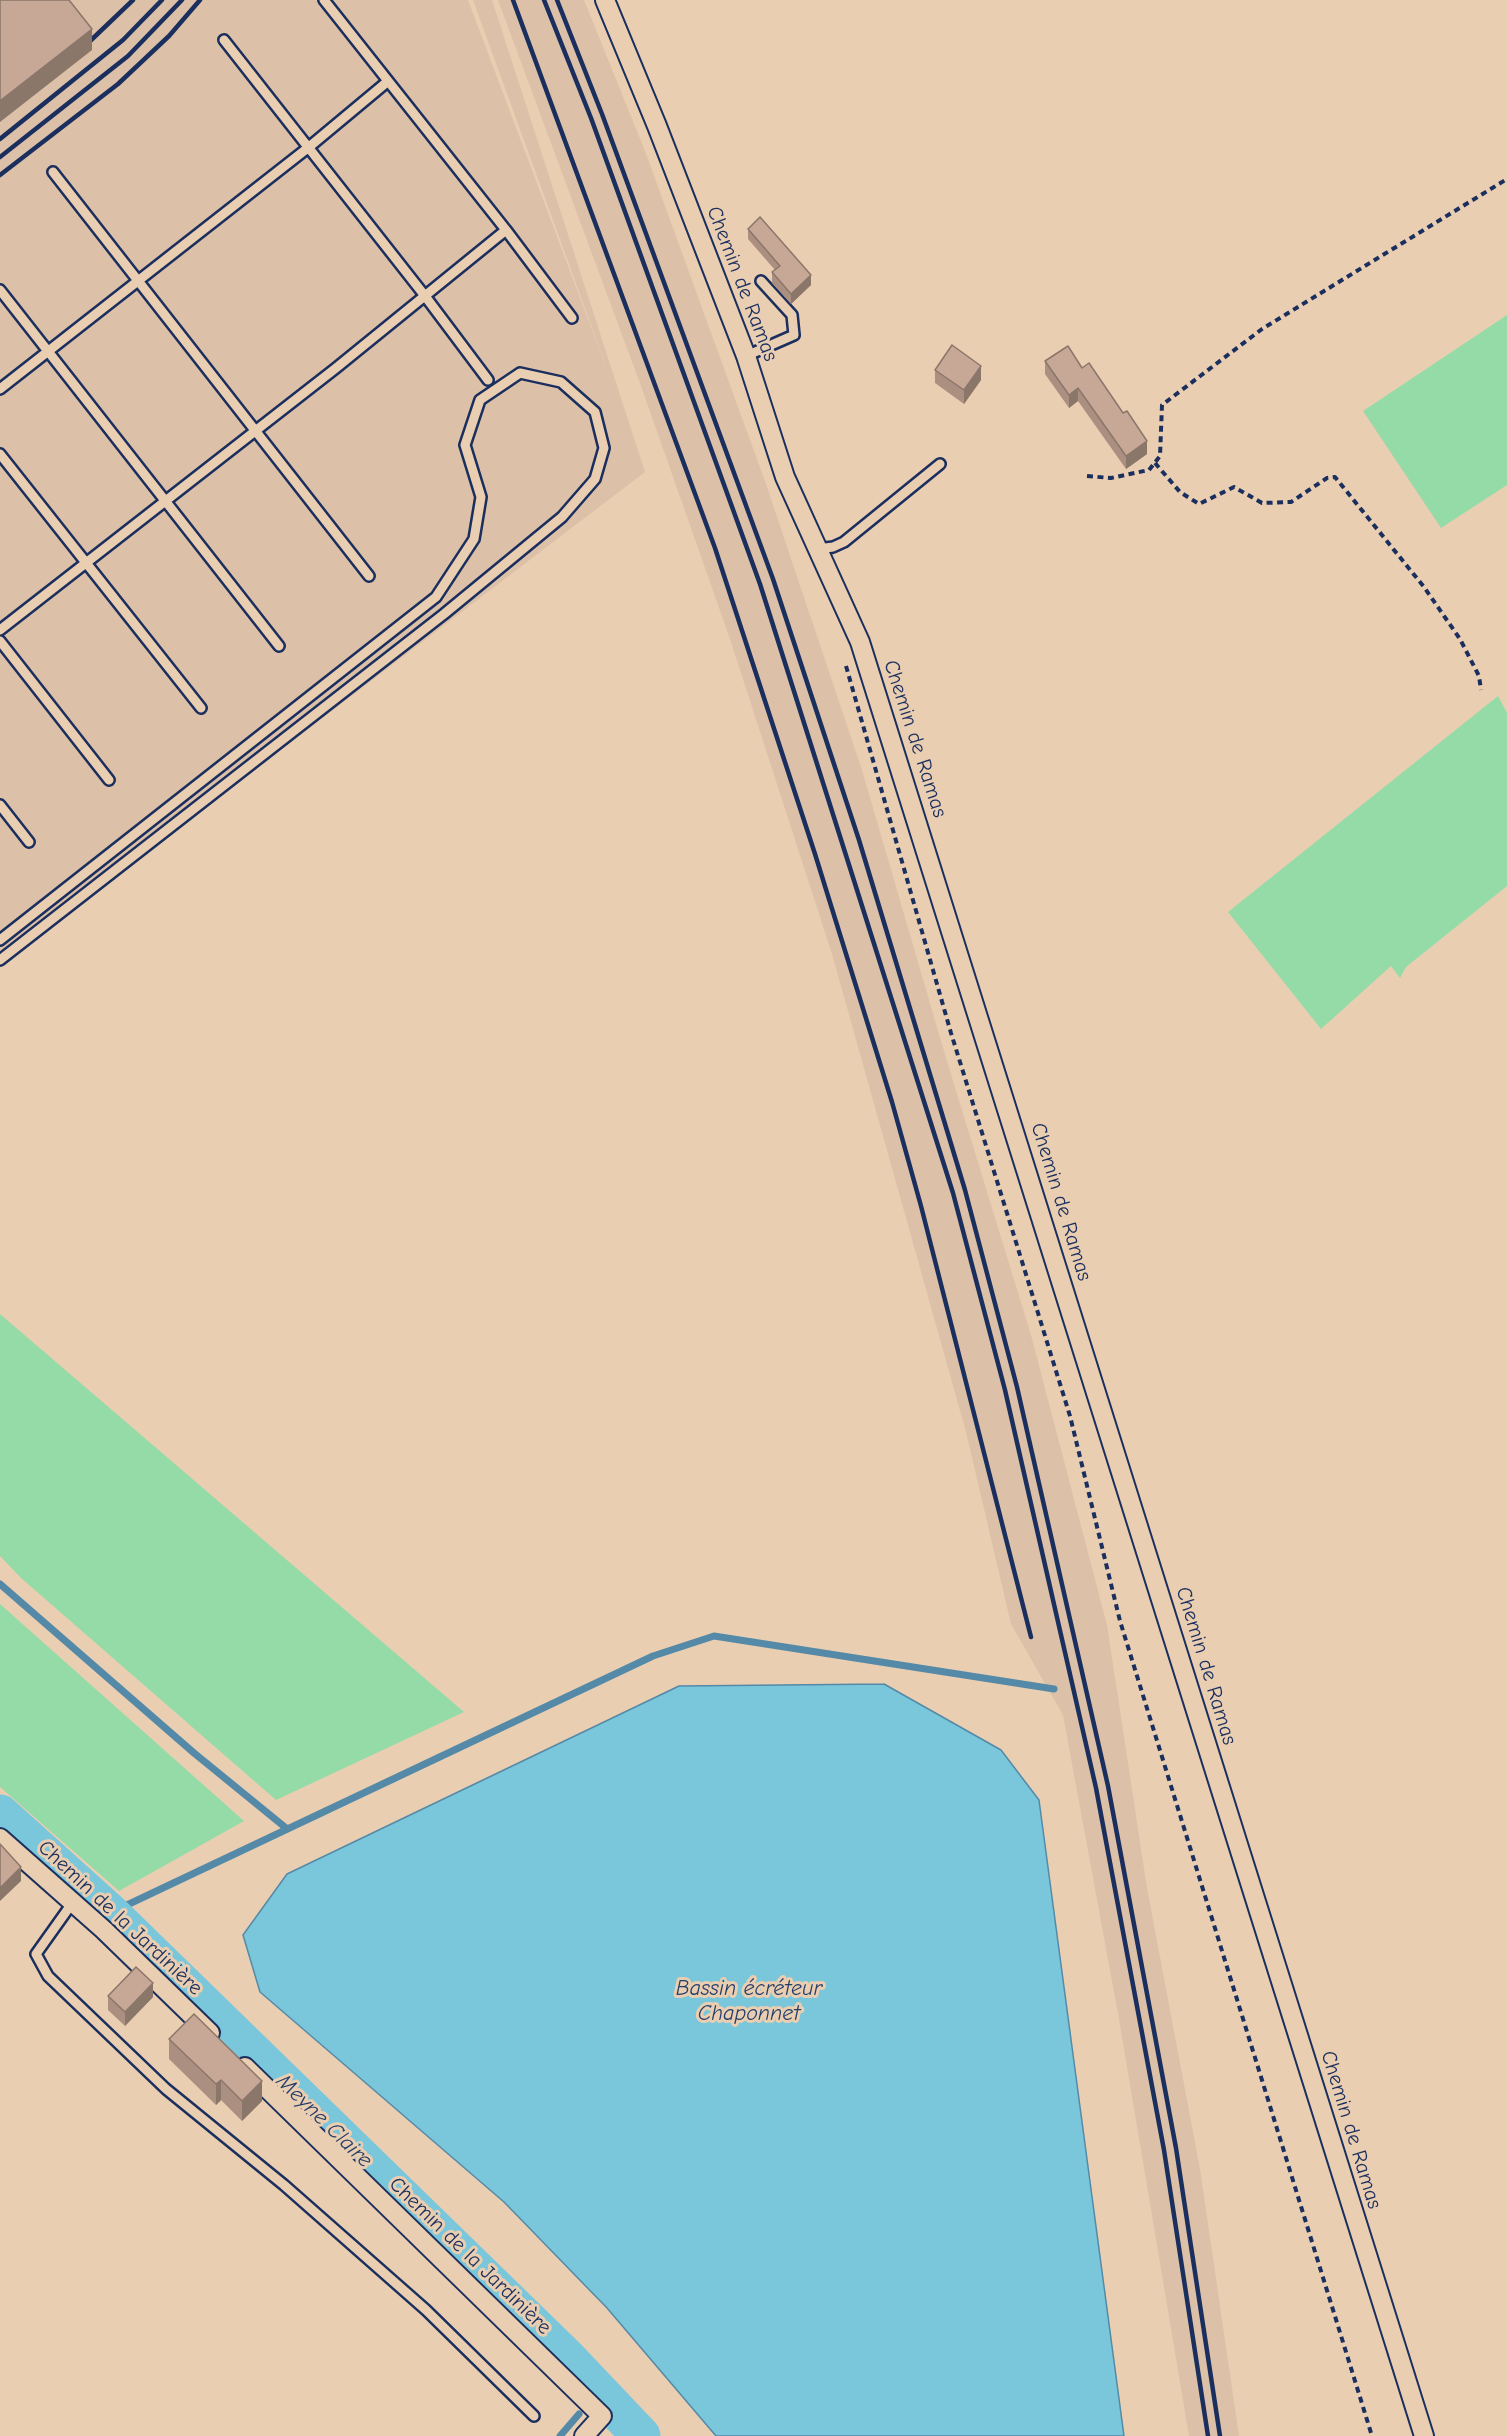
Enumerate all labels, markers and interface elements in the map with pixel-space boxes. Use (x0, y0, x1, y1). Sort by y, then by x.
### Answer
street label: Chemin de Ramas (701, 203, 783, 365)
street label: Chemin de Ramas (878, 657, 952, 821)
street label: Chemin de Ramas (1025, 1120, 1097, 1284)
street label: Chemin de Ramas (1170, 1584, 1242, 1748)
street label: Chemin de la Jardinière (32, 1835, 208, 2001)
water label: Bassin écréteur Chaponnet (676, 1976, 822, 2028)
street label: Chemin de Ramas (1315, 2048, 1387, 2212)
water label: Meyne Claire (270, 2069, 378, 2173)
street label: Chemin de la Jardinière (384, 2172, 556, 2340)

